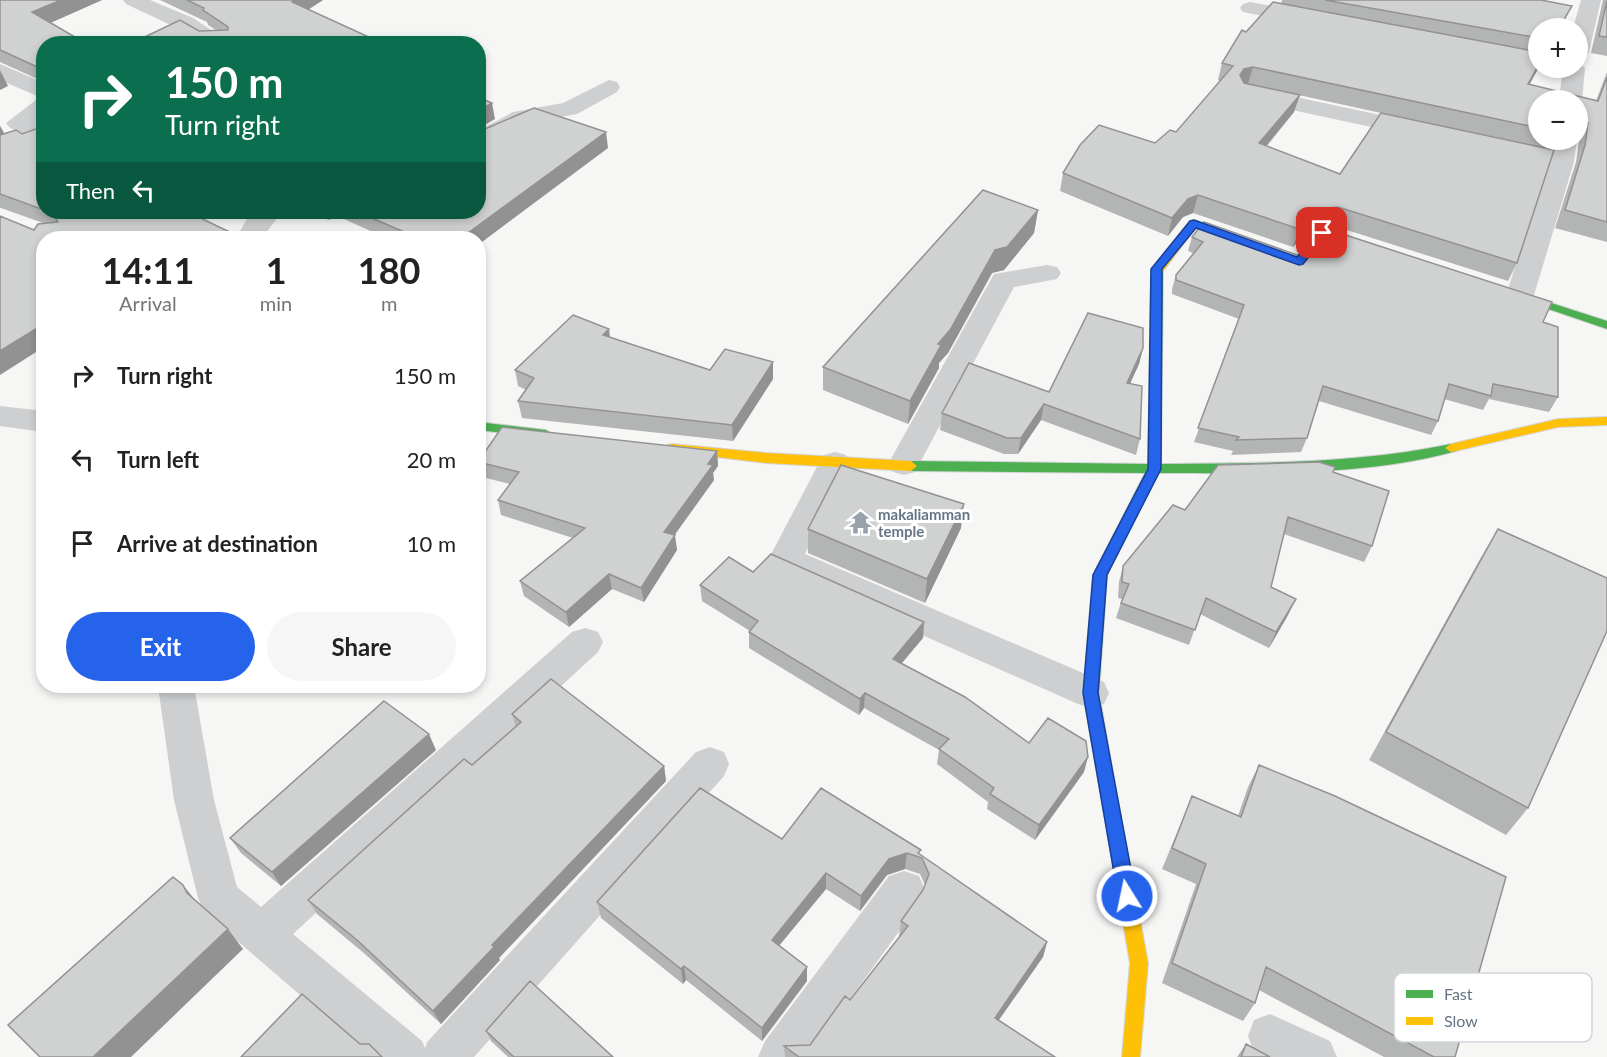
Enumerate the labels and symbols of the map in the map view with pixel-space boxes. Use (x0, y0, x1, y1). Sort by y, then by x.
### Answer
pin (1296, 207, 1347, 258)
place label: makaliamman temple (878, 505, 970, 540)
temple icon: makaliamman temple (847, 510, 873, 536)
position arrow (1095, 864, 1159, 928)
legend (1394, 973, 1592, 1042)
text: Fast (1444, 984, 1473, 1003)
text: Slow (1444, 1011, 1478, 1030)

